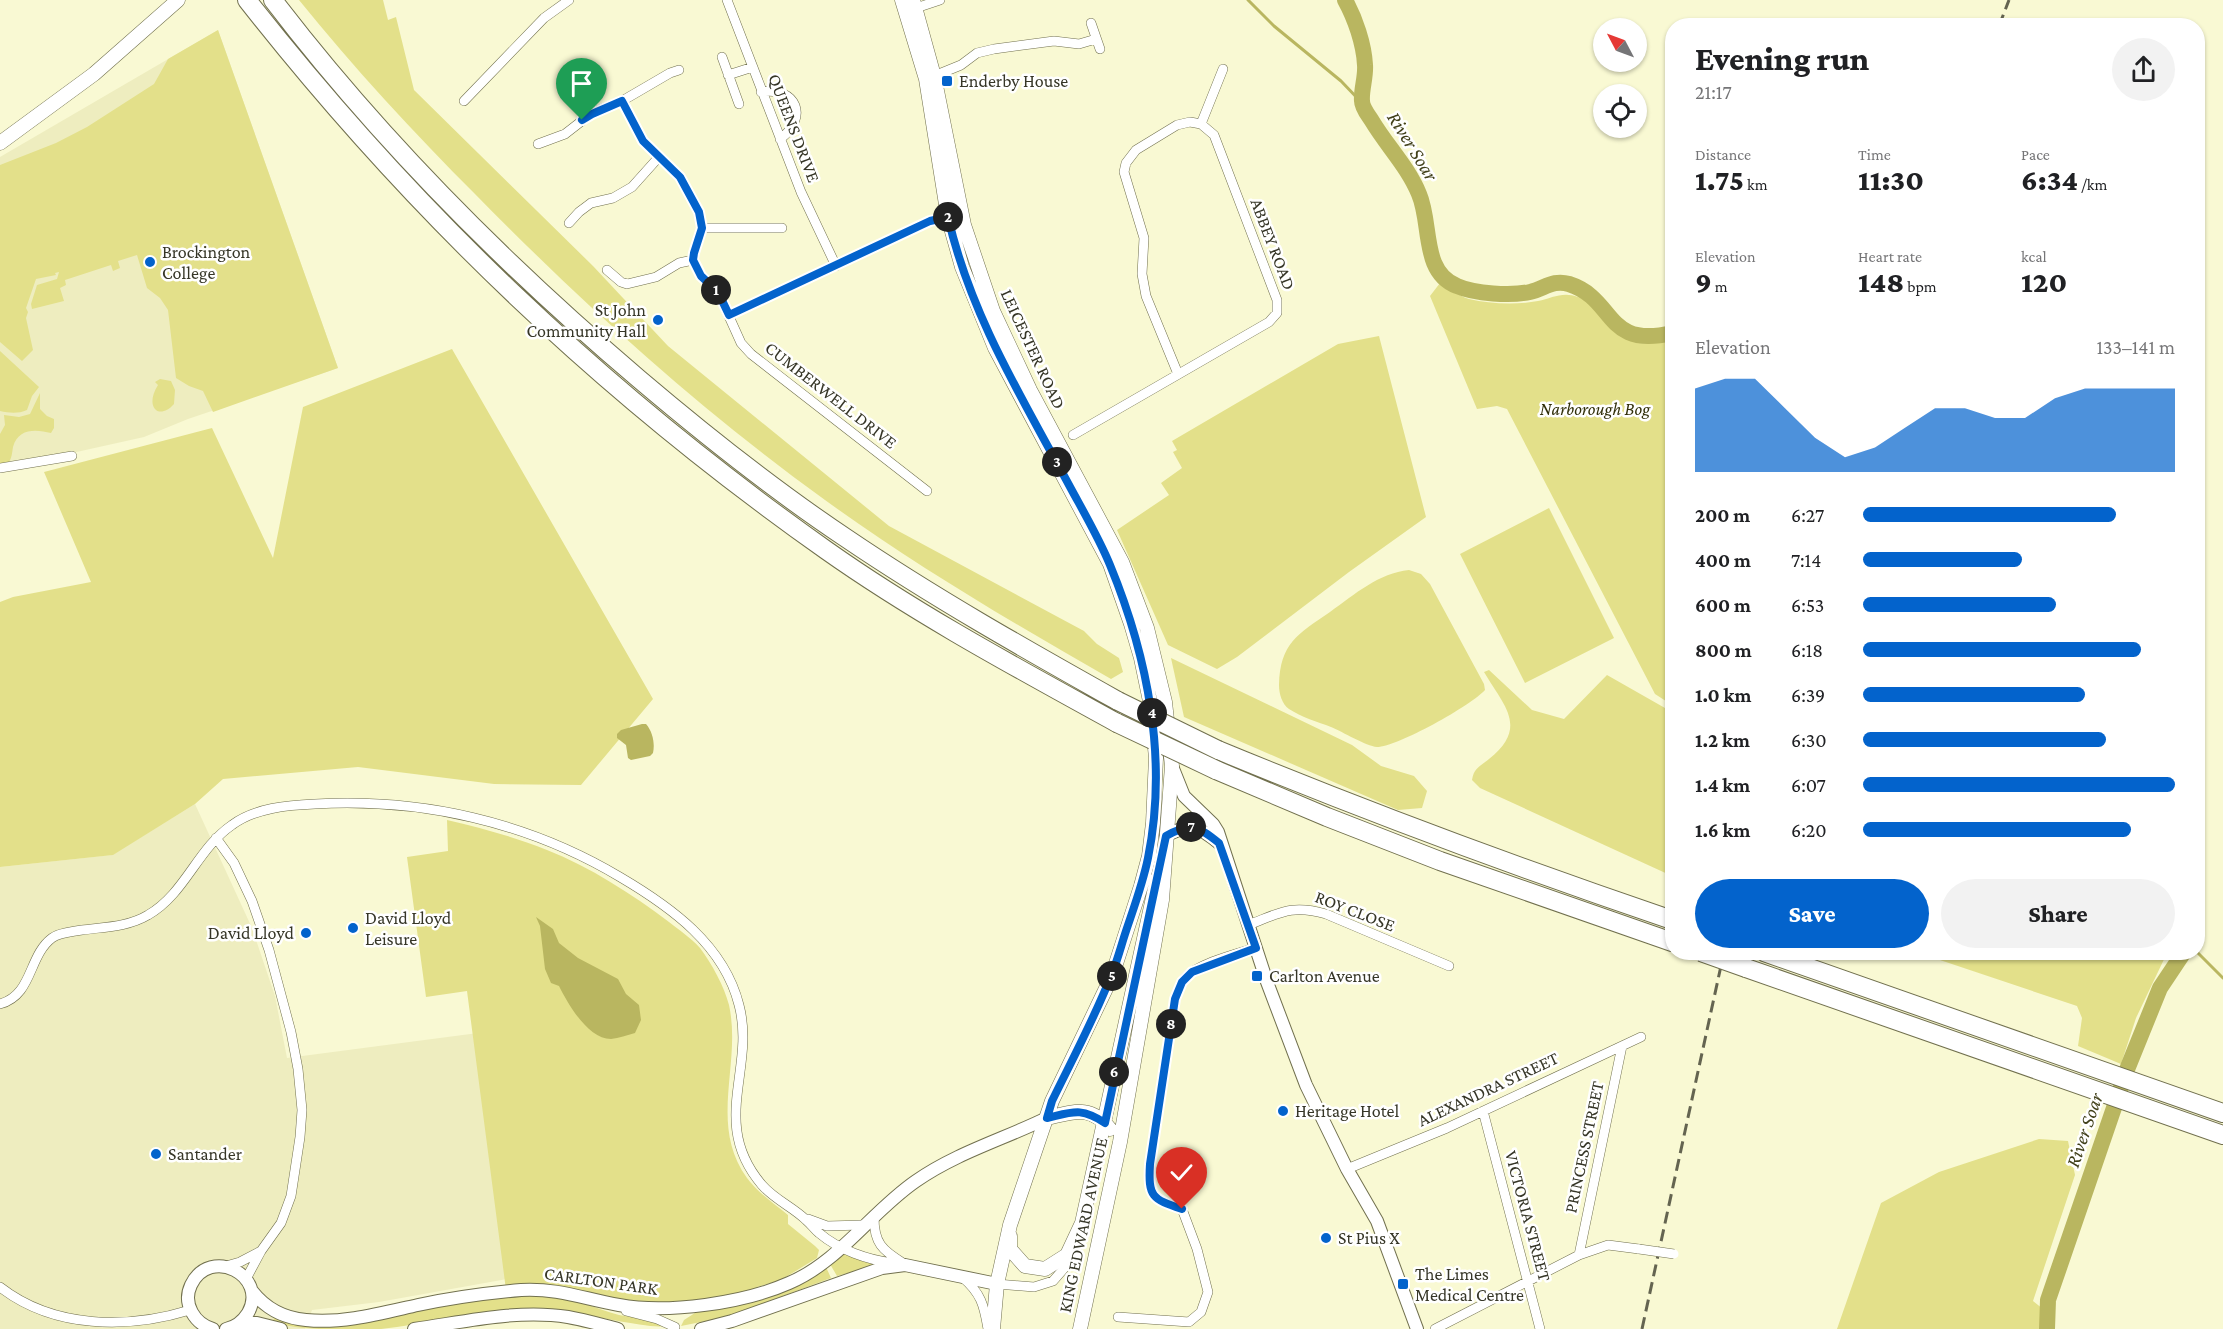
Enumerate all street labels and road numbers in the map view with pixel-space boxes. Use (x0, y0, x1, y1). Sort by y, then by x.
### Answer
street label: QUEENS DRIVE (764, 71, 824, 185)
street label: ABBEY ROAD (1246, 195, 1300, 293)
street label: LEICESTER ROAD (997, 286, 1069, 412)
street label: CUMBERWELL DRIVE (761, 337, 901, 453)
street label: ROY CLOSE (1312, 887, 1398, 935)
street label: ALEXANDRA STREET (1414, 1048, 1562, 1130)
street label: PRINCESS STREET (1560, 1079, 1608, 1215)
street label: KING EDWARD AVENUE (1055, 1135, 1111, 1314)
street label: VICTORIA STREET (1501, 1148, 1555, 1284)
street label: CARLTON PARK (543, 1263, 660, 1299)

